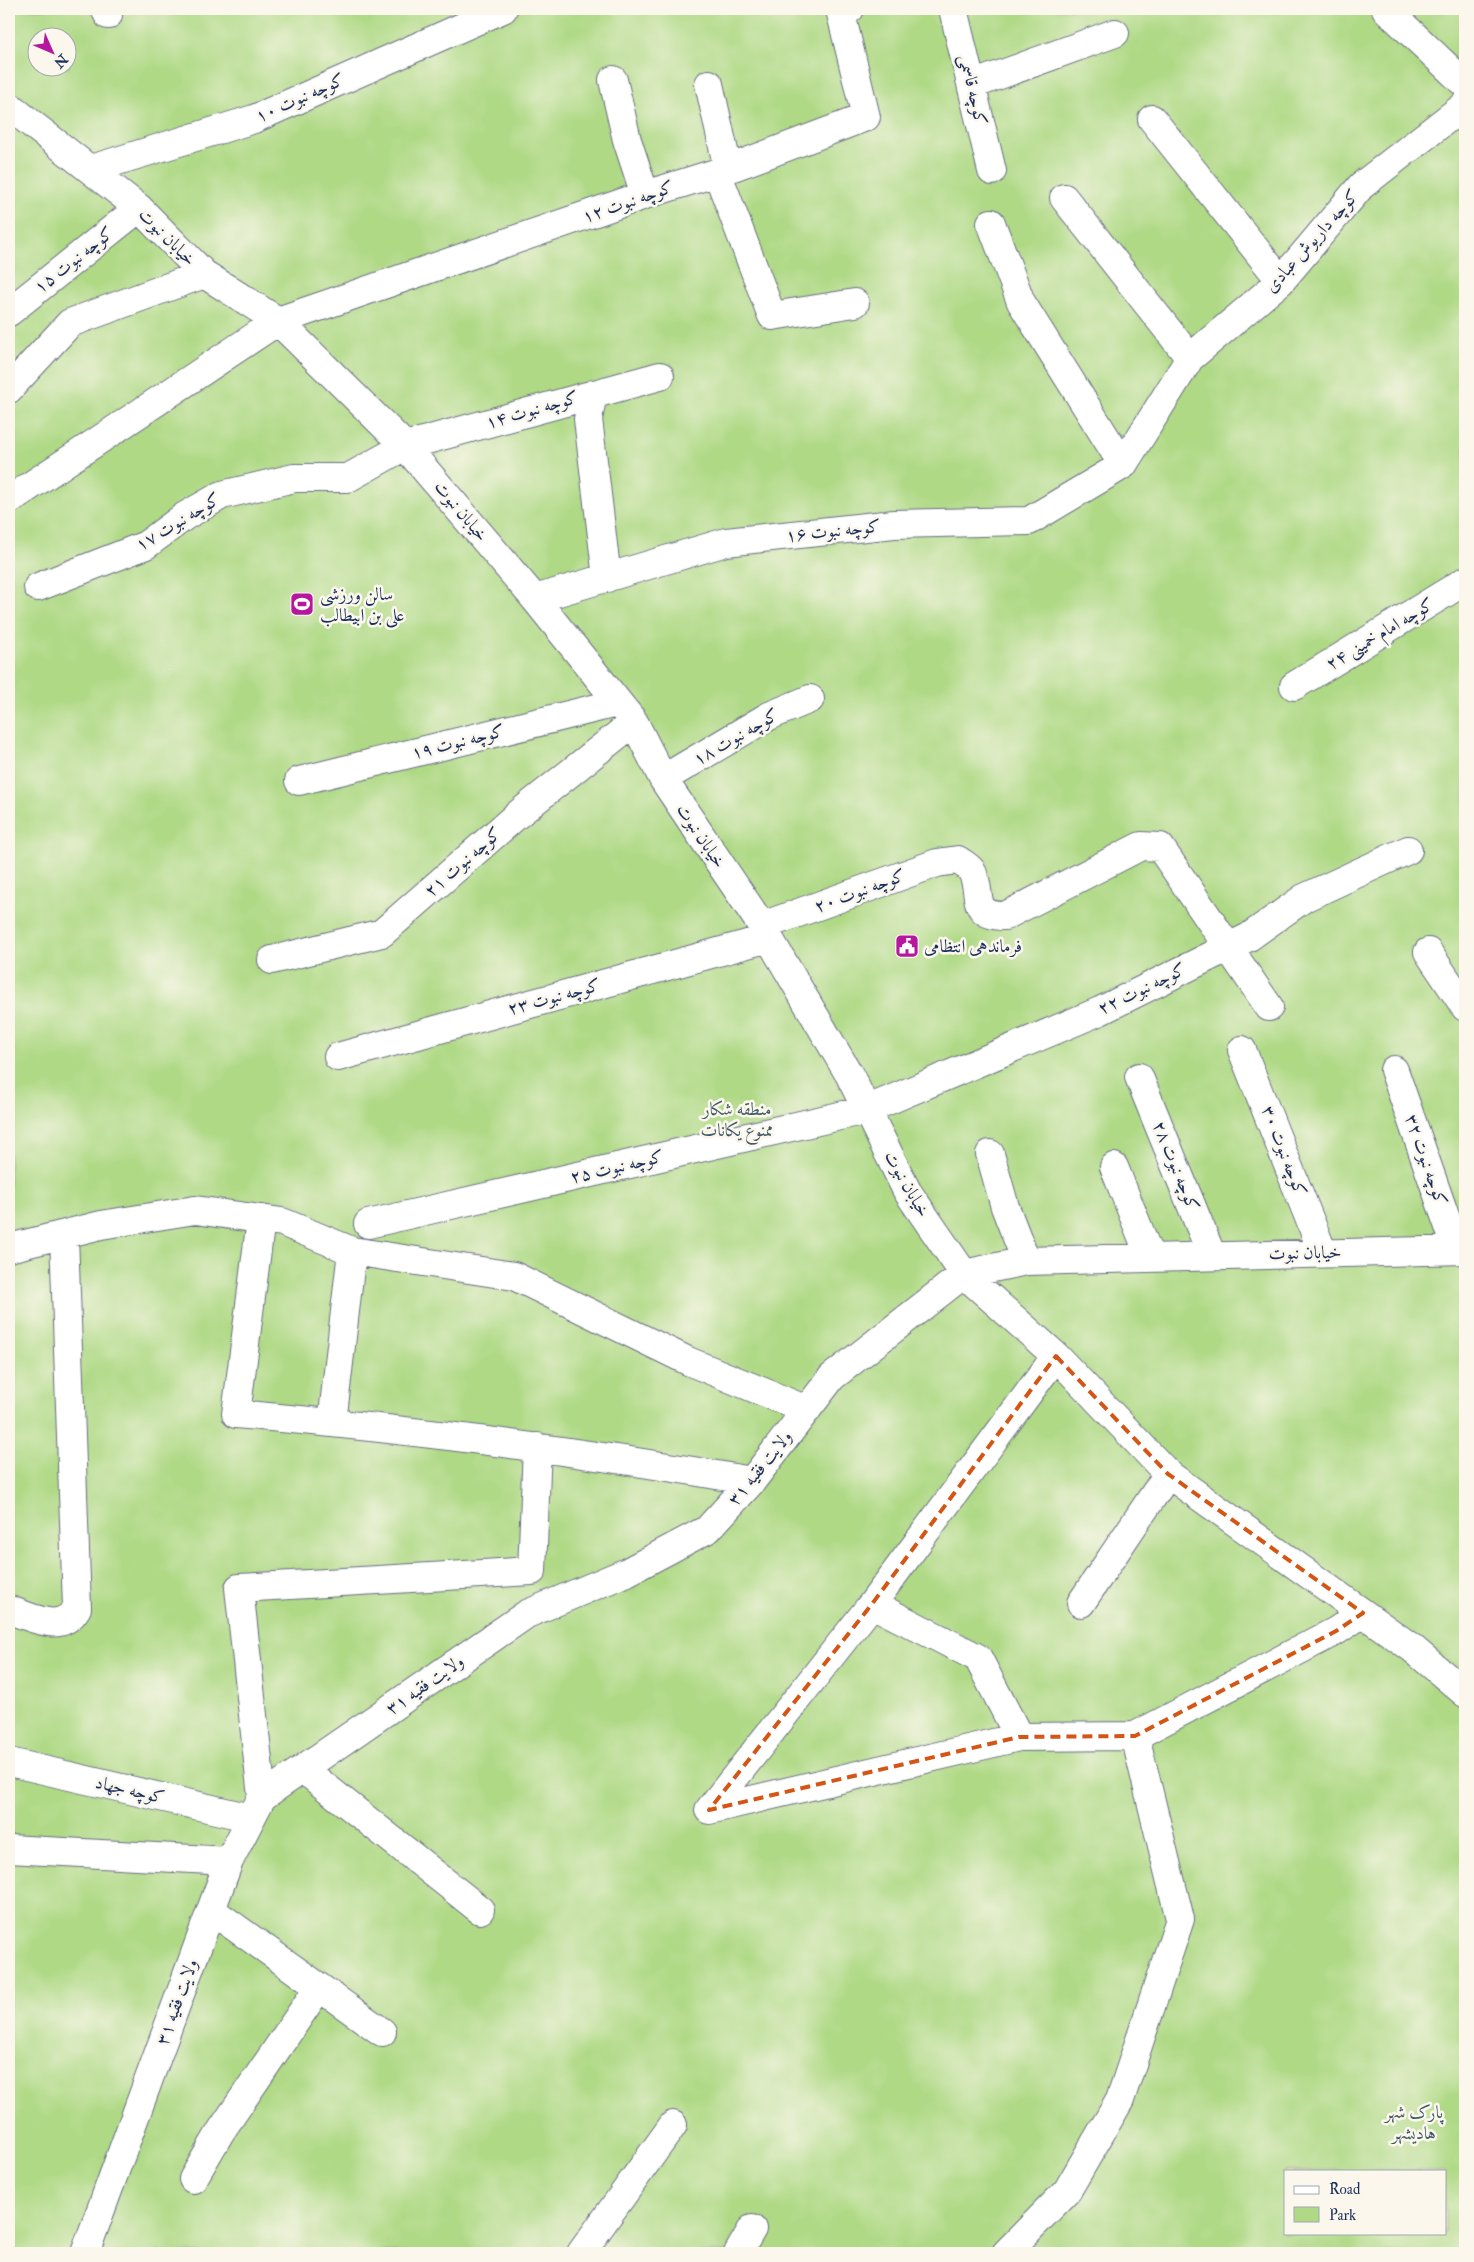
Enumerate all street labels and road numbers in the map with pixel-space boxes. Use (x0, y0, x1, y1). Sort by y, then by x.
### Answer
street label: کوچه قاسمی (953, 52, 992, 128)
street label: کوچه نبوت ۱۰ (252, 68, 349, 129)
street label: کوچه نبوت ۱۲ (579, 176, 677, 229)
street label: کوچه داریوش عبادی (1260, 185, 1365, 298)
street label: خیابان نبوت (133, 203, 201, 271)
street label: کوچه نبوت ۱۵ (29, 222, 119, 299)
street label: کوچه نبوت ۱۴ (483, 386, 581, 435)
street label: خیابان نبوت (429, 476, 493, 546)
street label: کوچه نبوت ۱۷ (131, 488, 225, 557)
street label: کوچه نبوت ۱۶ (784, 515, 882, 548)
street label: کوچه امام خمینی ۲۴ (1322, 593, 1440, 679)
street label: کوچه نبوت ۱۸ (689, 703, 784, 772)
street label: کوچه نبوت ۱۹ (409, 719, 507, 766)
street label: خیابان نبوت (671, 799, 731, 873)
street label: کوچه نبوت ۲۱ (420, 822, 507, 903)
street label: کوچه نبوت ۲۰ (811, 864, 909, 919)
street label: کوچه نبوت ۲۲ (1094, 958, 1190, 1021)
street label: کوچه نبوت ۲۳ (505, 974, 603, 1021)
street label: کوچه نبوت ۳۰ (1255, 1102, 1312, 1200)
street label: کوچه نبوت ۳۲ (1399, 1111, 1452, 1209)
street label: کوچه نبوت ۲۸ (1147, 1118, 1205, 1215)
street label: کوچه نبوت ۲۵ (568, 1145, 666, 1190)
street label: خیابان نبوت (879, 1147, 935, 1221)
street label: خیابان نبوت (1268, 1241, 1342, 1265)
street label: ولایت فقیه ۳۱ (723, 1426, 797, 1510)
street label: ولایت فقیه ۳۱ (382, 1650, 468, 1720)
street label: کوچه جهاد (93, 1771, 167, 1810)
street label: ولایت فقیه ۳۱ (151, 1956, 203, 2048)

